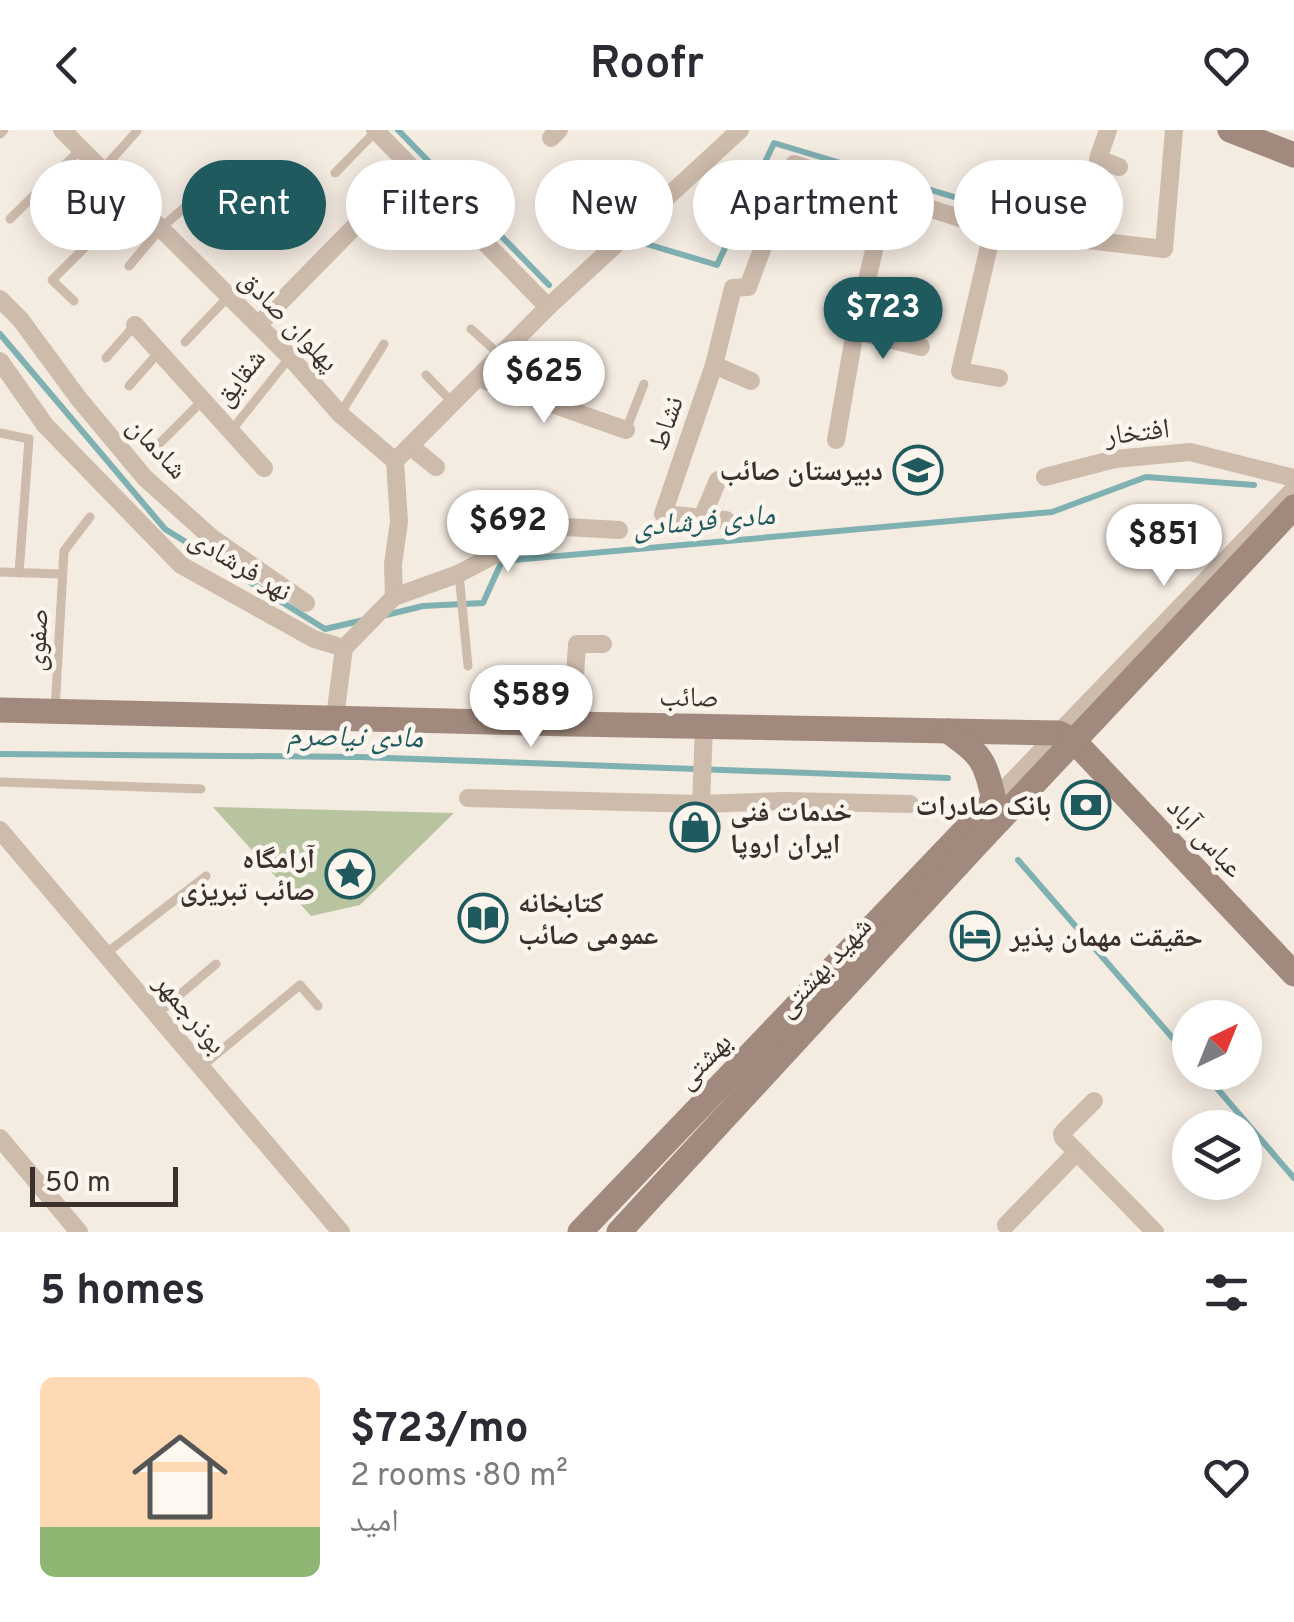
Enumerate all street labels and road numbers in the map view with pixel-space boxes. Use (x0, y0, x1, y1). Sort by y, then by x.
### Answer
street label: پهلوان صادق (230, 263, 345, 381)
street label: شقایق (207, 343, 275, 415)
street label: نشاط (642, 392, 694, 456)
street label: شادمان (118, 410, 194, 488)
street label: افتخار (1102, 412, 1172, 456)
street label: نهر فرشادی (181, 522, 297, 611)
street label: صفوی (19, 608, 59, 673)
street label: صائب (659, 680, 719, 718)
street label: عباس آباد (1157, 791, 1250, 887)
street label: شهید بهشتی (769, 910, 881, 1026)
street label: بوذرجمهر (144, 966, 233, 1063)
street label: بهشتی (669, 1026, 741, 1098)

